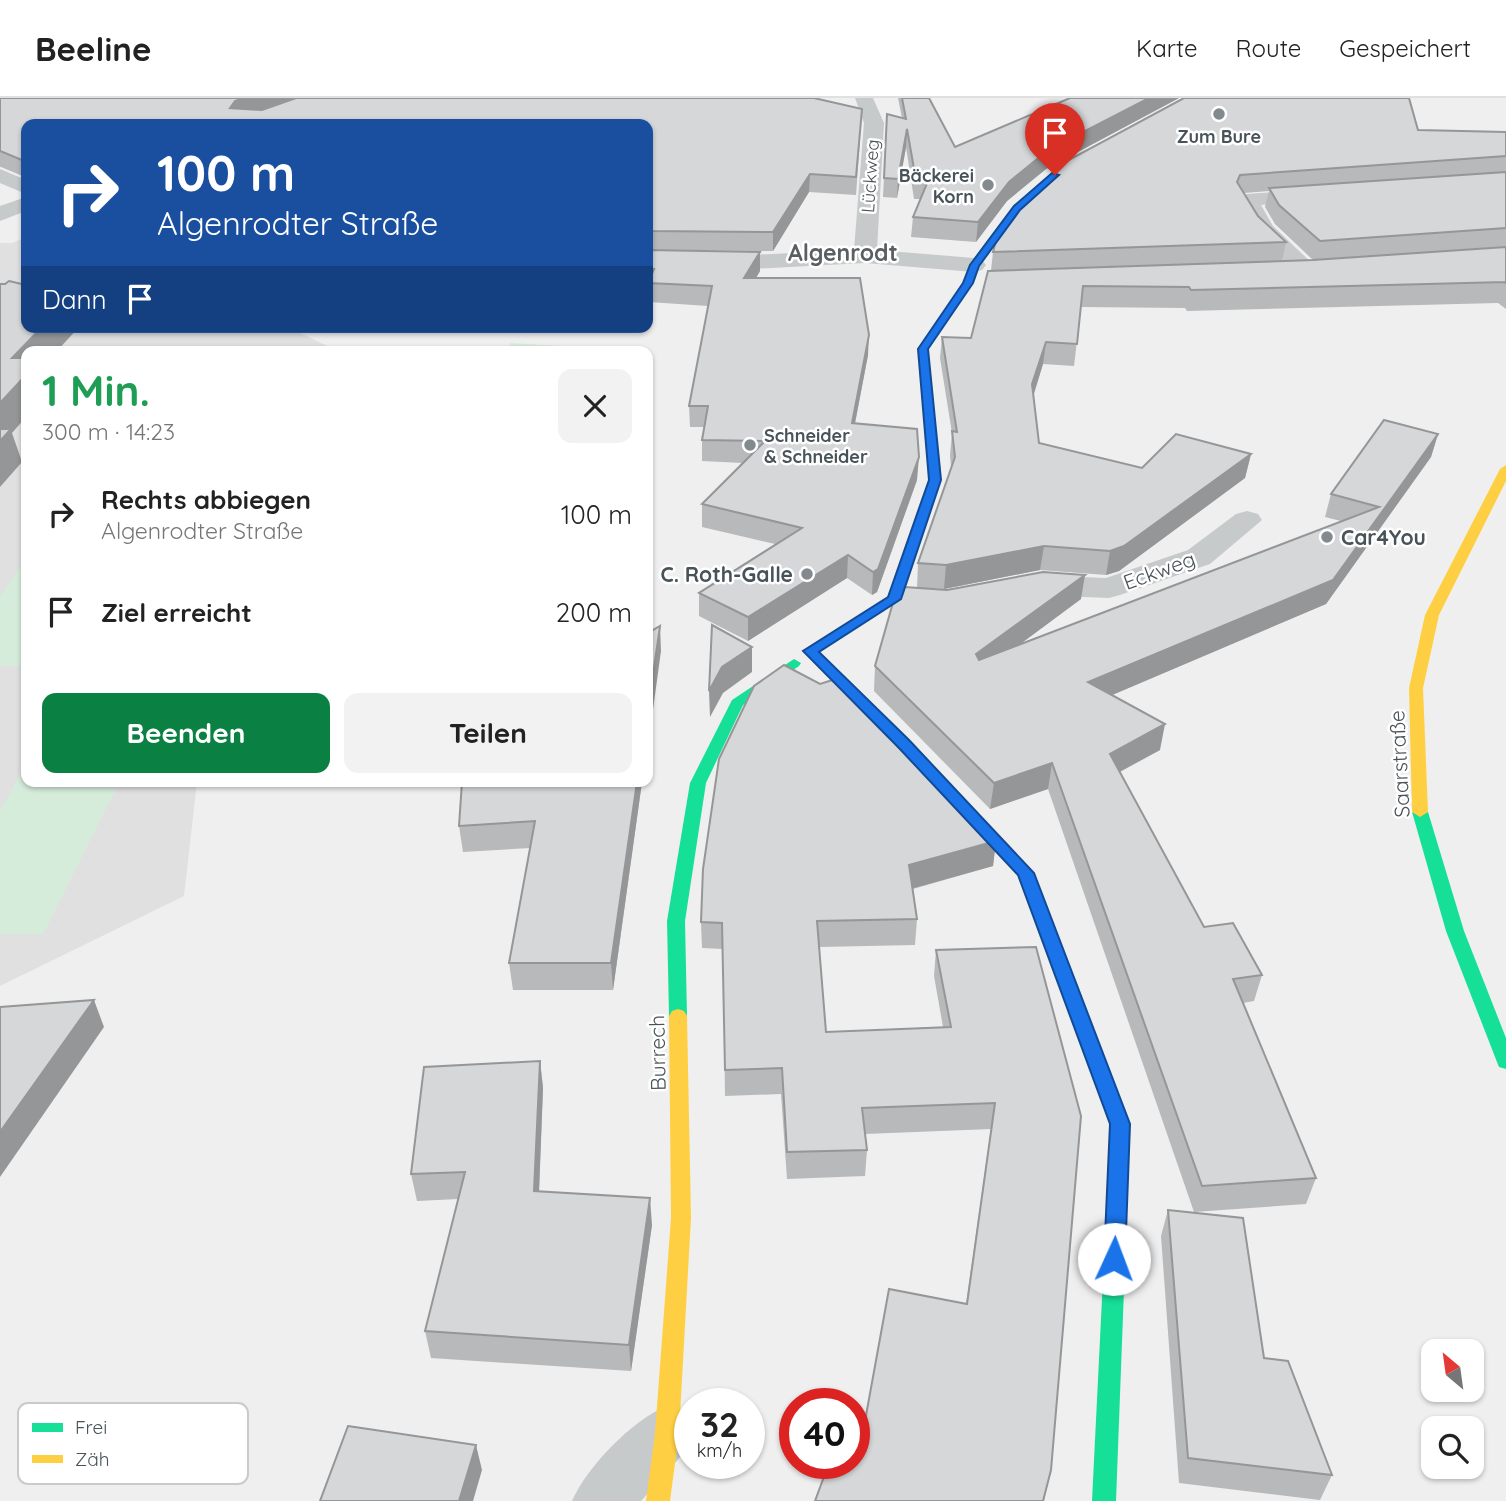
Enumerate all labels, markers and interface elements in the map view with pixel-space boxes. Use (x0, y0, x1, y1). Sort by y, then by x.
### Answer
text: Beeline (35, 28, 151, 69)
text: Karte (1136, 33, 1198, 63)
text: Route (1236, 33, 1301, 63)
text: Gespeichert (1339, 33, 1471, 63)
pin (1025, 103, 1085, 175)
marker: Zum Bure (1211, 106, 1227, 122)
icon: arrive (1036, 114, 1074, 152)
place label: Zum Bure (1177, 125, 1261, 148)
street label: Lückweg (856, 138, 884, 214)
text: 100 m (157, 142, 295, 203)
icon: right (42, 147, 133, 238)
place label: Bäckerei Korn (899, 164, 974, 208)
marker: Bäckerei Korn (980, 177, 996, 193)
text: Algenrodter Straße (157, 203, 438, 243)
district label: Algenrodt (788, 238, 898, 267)
icon: arrive (121, 280, 159, 318)
text: Dann (42, 283, 107, 316)
text: 1 Min. (42, 364, 150, 417)
button: close (558, 369, 632, 443)
text: 300 m · 14:23 (42, 417, 175, 446)
place label: Schneider & Schneider (764, 424, 868, 468)
marker: Schneider & Schneider (742, 437, 758, 453)
text: Rechts abbiegen (101, 483, 311, 516)
icon: right (42, 495, 80, 533)
text: 100 m (561, 498, 632, 531)
text: Algenrodter Straße (101, 516, 303, 545)
place label: Car4You (1341, 524, 1426, 550)
marker: Car4You (1319, 529, 1335, 545)
street label: Eckweg (1120, 545, 1198, 595)
place label: C. Roth-Galle (660, 561, 793, 587)
marker: C. Roth-Galle (799, 566, 815, 582)
icon: arrive (42, 593, 80, 631)
text: Ziel erreicht (101, 596, 252, 629)
text: 200 m (556, 596, 632, 629)
button: Beenden (42, 693, 330, 773)
button: Teilen (344, 693, 632, 773)
street label: Saarstraße (1383, 710, 1415, 818)
street label: Burrech (643, 1015, 671, 1091)
position arrow (1077, 1222, 1151, 1296)
north arrow (1421, 1339, 1484, 1402)
map controls (1421, 1339, 1484, 1479)
speed limit sign: 40 (779, 1388, 870, 1479)
text: 32 (700, 1402, 739, 1446)
legend (18, 1403, 248, 1484)
text: Frei (75, 1415, 107, 1439)
button: search (1421, 1416, 1484, 1479)
text: km/h (697, 1439, 742, 1462)
text: Zäh (75, 1447, 110, 1471)

